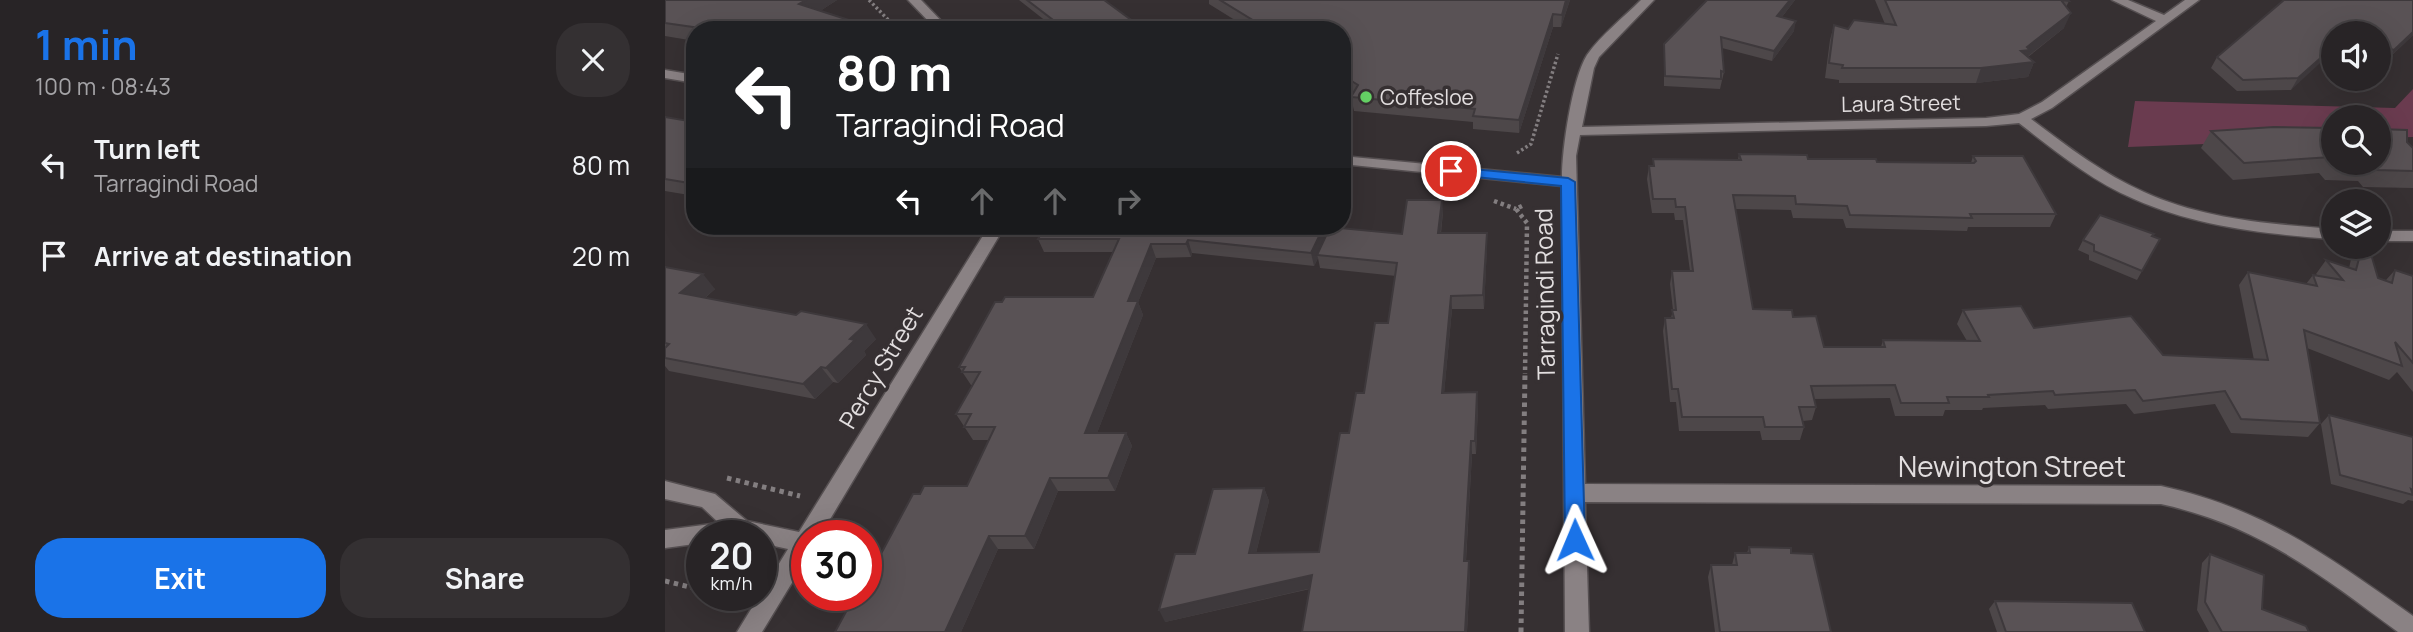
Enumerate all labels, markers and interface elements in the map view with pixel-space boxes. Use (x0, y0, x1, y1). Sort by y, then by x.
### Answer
text: 1 min (35, 15, 138, 73)
map controls (2321, 21, 2391, 259)
button: sound (2321, 21, 2391, 91)
button: close (556, 23, 630, 97)
text: 80 m (836, 39, 952, 106)
icon: left (721, 49, 812, 140)
text: 100 m · 08:43 (35, 70, 171, 102)
place label: Coffesloe (1380, 83, 1474, 111)
street label: Laura Street (1841, 88, 1961, 118)
marker: Coffesloe (1358, 89, 1374, 105)
text: Tarragindi Road (836, 103, 1065, 147)
button: search (2321, 105, 2391, 175)
text: Turn left (94, 131, 201, 167)
pin (1421, 141, 1481, 201)
icon: left (35, 146, 73, 184)
text: 80 m (572, 147, 630, 183)
icon: arrive (1432, 152, 1470, 190)
text: Tarragindi Road (94, 167, 258, 199)
icon: left (890, 182, 928, 220)
icon: ahead (963, 182, 1001, 220)
icon: ahead (1036, 182, 1074, 220)
icon: right (1109, 182, 1147, 220)
button: layers (2321, 189, 2391, 259)
street label: Tarragindi Road (1526, 208, 1562, 380)
icon: arrive (35, 237, 73, 275)
text: Arrive at destination (94, 238, 352, 274)
text: 20 m (572, 238, 630, 274)
street label: Percy Street (830, 300, 930, 434)
street label: Newington Street (1898, 447, 2126, 485)
position arrow (1538, 503, 1612, 577)
speed limit sign: 30 (791, 520, 882, 611)
text: 20 (710, 532, 753, 580)
button: Exit (35, 538, 326, 618)
button: Share (340, 538, 630, 618)
text: km/h (711, 571, 752, 595)

